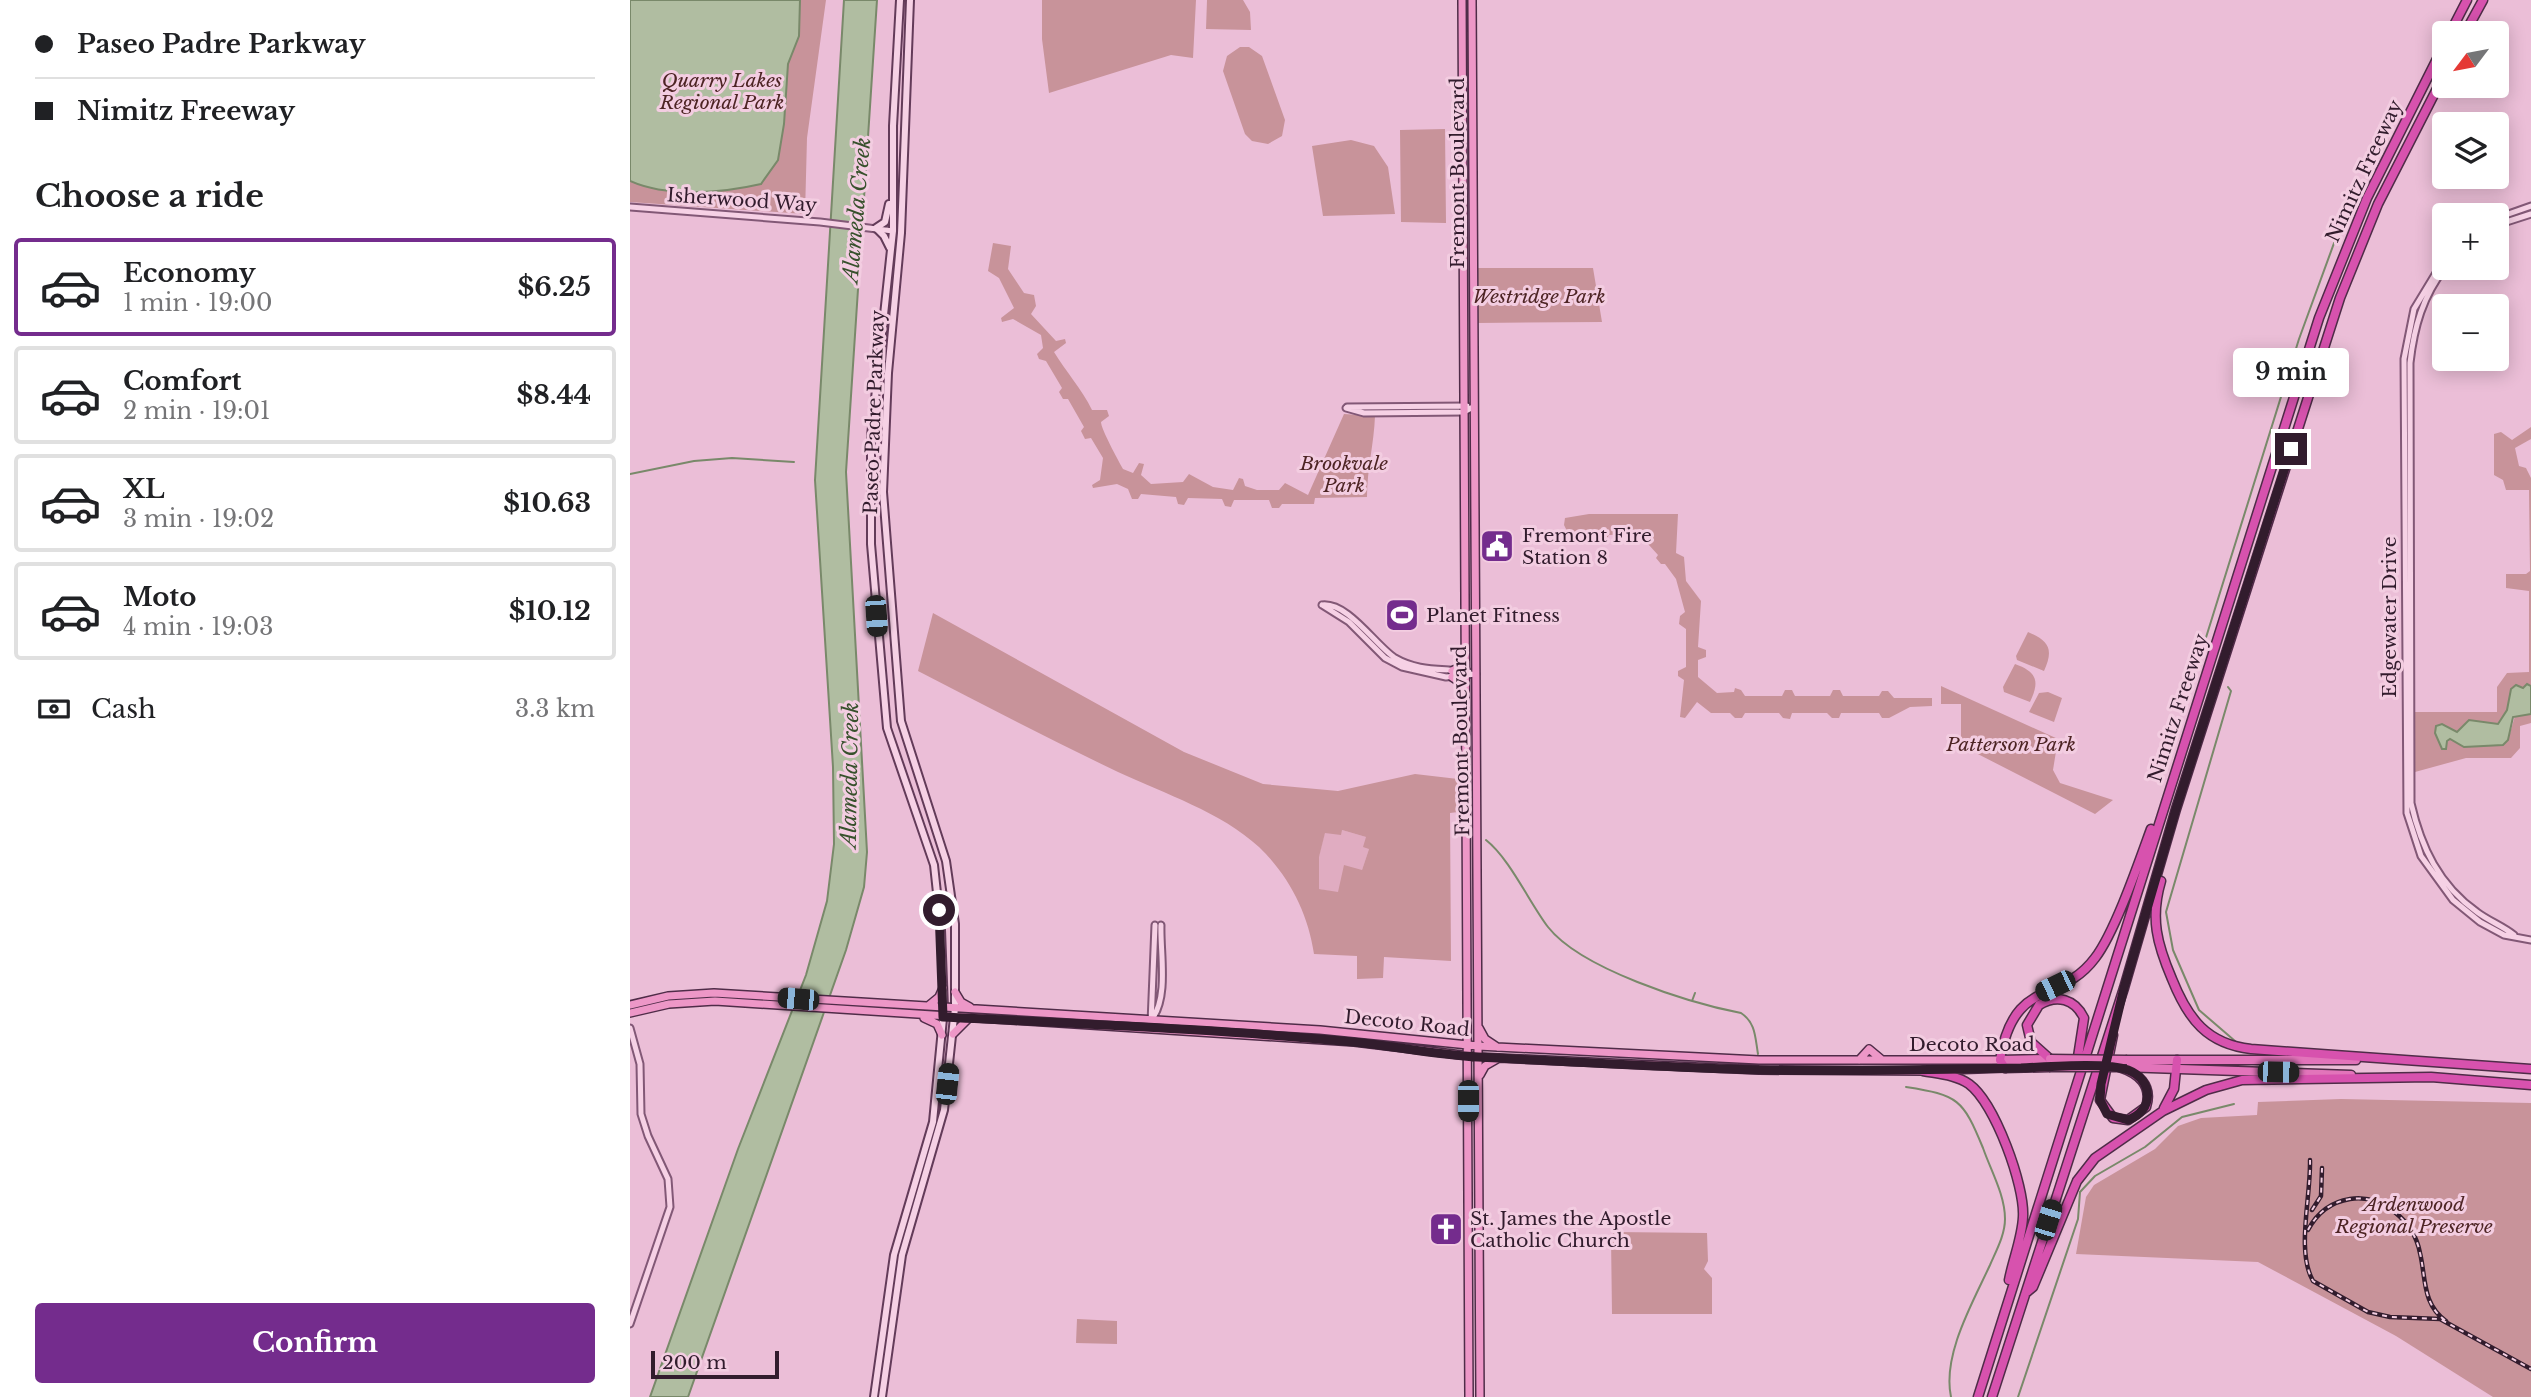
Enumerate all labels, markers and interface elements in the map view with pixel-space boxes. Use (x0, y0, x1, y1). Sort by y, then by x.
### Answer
north arrow (2432, 21, 2510, 98)
map controls (2432, 21, 2509, 371)
text: Paseo Padre Parkway (77, 28, 365, 60)
park label: Quarry Lakes Regional Park (659, 69, 784, 114)
street label: Fremont Boulevard (1446, 77, 1469, 269)
text: Nimitz Freeway (77, 95, 295, 127)
street label: Nimitz Freeway (2321, 96, 2407, 246)
button: layers (2432, 112, 2509, 189)
water label: Alameda Creek (837, 136, 876, 287)
text: Choose a ride (35, 176, 264, 216)
street label: Isherwood Way (666, 183, 818, 217)
button: + (2432, 203, 2509, 280)
icon: car (39, 256, 102, 319)
text: Economy (123, 257, 256, 289)
text: $6.25 (518, 271, 591, 303)
park label: Westridge Park (1473, 285, 1605, 308)
text: 1 min · 19:00 (123, 289, 272, 317)
button: − (2432, 294, 2509, 371)
street label: Paseo Padre Parkway (859, 309, 889, 515)
callout: 9 min (2233, 348, 2349, 396)
text: 9 min (2255, 358, 2327, 386)
icon: car (39, 364, 102, 427)
text: Comfort (123, 365, 241, 397)
text: $8.44 (516, 379, 591, 411)
text: 2 min · 19:01 (123, 397, 270, 425)
route end (2275, 433, 2307, 465)
park label: Brookvale Park (1299, 452, 1388, 497)
icon: car (39, 472, 102, 535)
text: XL (123, 473, 165, 505)
text: $10.63 (503, 487, 591, 519)
text: 3 min · 19:02 (123, 505, 274, 533)
place label: Fremont Fire Station 8 (1522, 524, 1652, 569)
public building icon: Fremont Fire Station 8 (1478, 527, 1516, 565)
street label: Edgewater Drive (2378, 536, 2401, 698)
icon: car (39, 580, 102, 643)
text: Moto (123, 581, 196, 613)
car (865, 594, 888, 638)
text: $10.12 (509, 595, 591, 627)
sports icon: Planet Fitness (1383, 596, 1421, 634)
place label: Planet Fitness (1426, 604, 1560, 627)
text: 4 min · 19:03 (123, 613, 273, 641)
street label: Nimitz Freeway (2143, 631, 2213, 785)
street label: Fremont Boulevard (1448, 645, 1474, 837)
icon: cash (35, 690, 73, 728)
text: Cash (91, 693, 156, 725)
text: 3.3 km (515, 695, 595, 723)
water label: Alameda Creek (836, 702, 864, 851)
park label: Patterson Park (1945, 733, 2076, 756)
route start (923, 894, 955, 926)
car (2032, 967, 2079, 1005)
car (777, 987, 820, 1011)
street label: Decoto Road (1343, 1005, 1471, 1041)
street label: Decoto Road (1909, 1033, 2035, 1056)
car (2257, 1061, 2300, 1083)
car (935, 1062, 960, 1106)
car (1458, 1080, 1479, 1122)
park label: Ardenwood Regional Preserve (2334, 1193, 2493, 1238)
car (2032, 1197, 2065, 1243)
place label: St. James the Apostle Catholic Church (1470, 1207, 1671, 1252)
church icon: St. James the Apostle Catholic Church (1427, 1210, 1465, 1248)
button: Confirm (35, 1303, 595, 1383)
scale bar (651, 1348, 779, 1380)
text: 200 m (662, 1351, 727, 1374)

